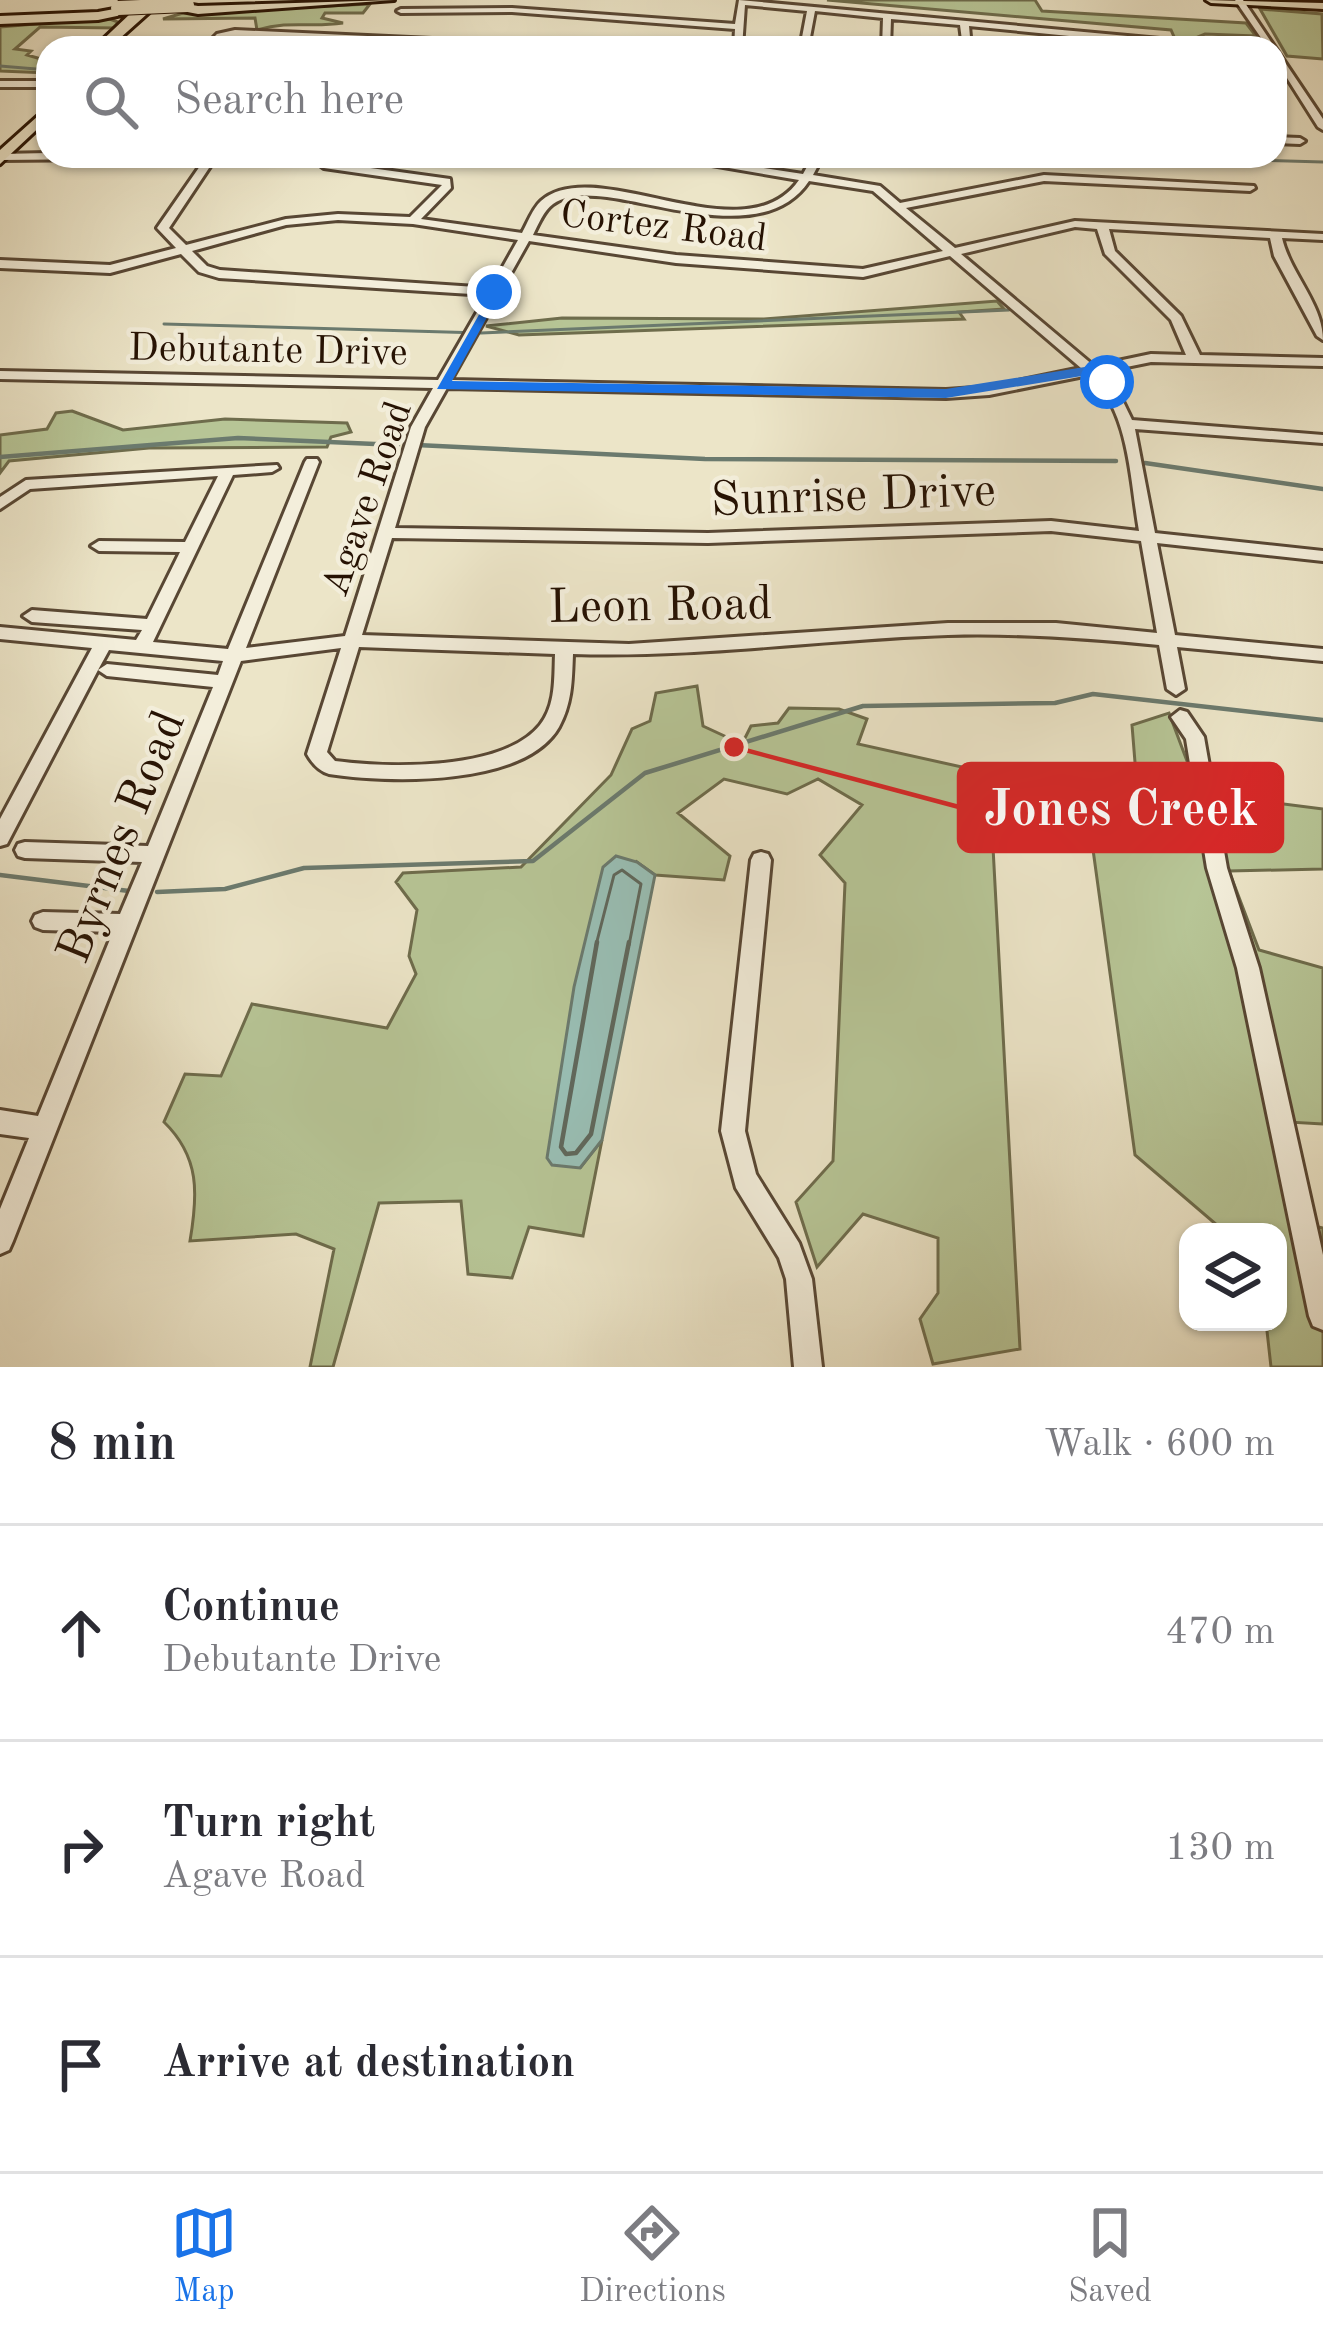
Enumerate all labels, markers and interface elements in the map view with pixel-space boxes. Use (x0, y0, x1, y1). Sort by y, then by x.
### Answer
search box (36, 36, 1287, 168)
icon: search (78, 69, 144, 135)
text: Search here (174, 79, 404, 124)
street label: Cortez Road (558, 195, 769, 260)
route end (467, 265, 521, 319)
street label: Debutante Drive (128, 330, 408, 373)
route start (1080, 355, 1134, 409)
street label: Agave Road (317, 397, 420, 602)
street label: Sunrise Drive (710, 468, 997, 526)
street label: Leon Road (547, 581, 773, 633)
street label: Byrnes Road (50, 705, 195, 970)
callout: Jones Creek (959, 764, 1282, 851)
text: Jones Creek (984, 786, 1258, 837)
map controls (1179, 1223, 1287, 1331)
button: layers (1179, 1223, 1287, 1331)
text: 8 min (48, 1420, 176, 1471)
text: Walk · 600 m (1044, 1425, 1275, 1464)
text: Continue (162, 1586, 340, 1631)
icon: ahead (48, 1600, 114, 1666)
text: 470 m (1165, 1613, 1275, 1652)
text: Debutante Drive (162, 1641, 441, 1680)
text: Turn right (162, 1802, 375, 1847)
icon: right (48, 1816, 114, 1882)
text: 130 m (1165, 1829, 1275, 1868)
text: Agave Road (162, 1857, 365, 1896)
icon: arrive (48, 2032, 114, 2098)
text: Arrive at destination (162, 2042, 575, 2087)
tab: Map (171, 2200, 237, 2313)
tab: Directions (579, 2200, 726, 2313)
tab: Saved (1068, 2200, 1152, 2313)

